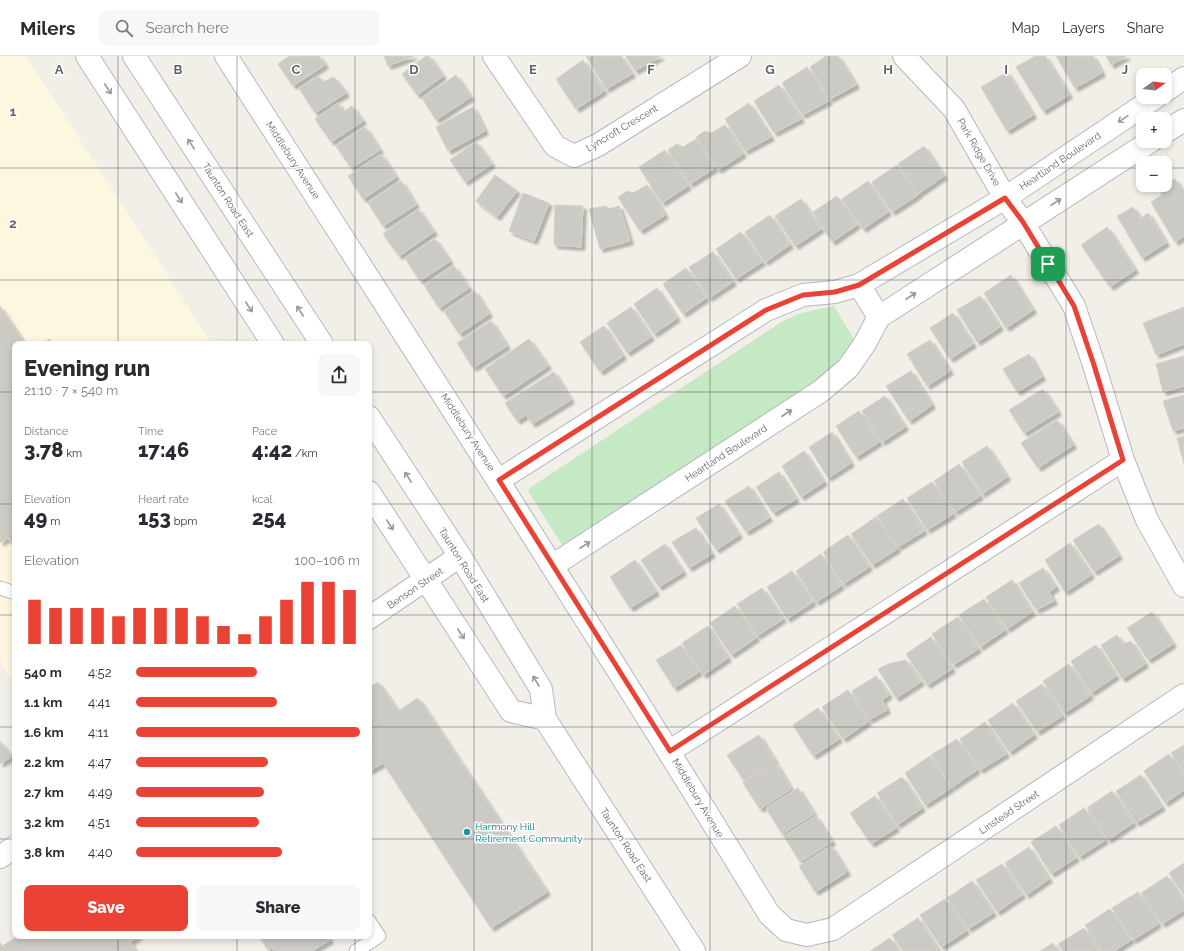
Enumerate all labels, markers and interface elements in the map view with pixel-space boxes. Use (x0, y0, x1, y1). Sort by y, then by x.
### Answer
search box (99, 10, 379, 46)
text: Milers (20, 17, 75, 39)
icon: search (113, 17, 135, 39)
text: Search here (145, 19, 229, 37)
text: Map (1012, 20, 1040, 36)
text: Layers (1062, 20, 1105, 36)
text: Share (1127, 20, 1164, 36)
text: A (55, 62, 64, 77)
text: B (174, 62, 183, 77)
text: C (292, 62, 301, 77)
text: D (409, 62, 419, 77)
text: E (529, 62, 537, 77)
text: F (647, 62, 655, 77)
text: G (765, 62, 775, 77)
text: H (883, 62, 893, 77)
text: I (1004, 62, 1008, 77)
text: J (1122, 62, 1128, 77)
north arrow (1136, 68, 1172, 104)
map controls (1136, 68, 1172, 192)
one-way arrow (104, 83, 112, 94)
street label: Lyncroft Crescent (584, 102, 660, 154)
text: 1 (10, 104, 17, 119)
button: + (1136, 112, 1172, 148)
one-way arrow (1118, 115, 1129, 123)
street label: Park Ridge Drive (955, 116, 1003, 188)
street label: Middlebury Avenue (264, 119, 322, 201)
street label: Heartland Boulevard (1017, 130, 1103, 192)
one-way arrow (187, 139, 195, 150)
button: − (1136, 156, 1172, 192)
street label: Taunton Road East (200, 161, 256, 240)
one-way arrow (175, 192, 183, 204)
one-way arrow (1050, 197, 1062, 205)
text: 2 (9, 216, 17, 231)
pin (1031, 247, 1065, 281)
icon: arrive (1037, 253, 1059, 275)
one-way arrow (906, 292, 917, 300)
one-way arrow (246, 301, 254, 313)
one-way arrow (296, 306, 304, 317)
button: share (318, 354, 360, 396)
text: Evening run (24, 355, 150, 381)
text: 21:10 · 7 × 540 m (24, 383, 118, 398)
street label: Middlebury Avenue (439, 391, 497, 473)
one-way arrow (782, 409, 793, 417)
street label: Heartland Boulevard (683, 422, 769, 484)
text: Distance (24, 425, 68, 438)
text: Time (138, 425, 164, 438)
text: Pace (252, 425, 277, 438)
text: 3.78 (24, 438, 63, 462)
text: 17:46 (138, 438, 189, 462)
text: 4:42 (252, 438, 292, 462)
text: km (63, 447, 82, 460)
text: /km (292, 447, 318, 460)
one-way arrow (404, 472, 412, 483)
text: Elevation (24, 493, 71, 506)
text: Heart rate (138, 493, 189, 506)
text: kcal (252, 493, 273, 506)
text: 49 (24, 506, 47, 530)
text: 153 (138, 506, 171, 530)
text: 254 (252, 506, 286, 530)
text: m (47, 515, 60, 528)
text: bpm (171, 515, 197, 528)
one-way arrow (386, 519, 394, 530)
street label: Taunton Road East (437, 526, 492, 605)
one-way arrow (579, 541, 590, 549)
text: Elevation (24, 553, 79, 568)
text: 100–106 m (295, 553, 360, 568)
street label: Benson Street (385, 565, 446, 611)
one-way arrow (457, 628, 465, 639)
text: 540 m (24, 665, 62, 680)
text: 4:52 (88, 665, 111, 680)
one-way arrow (532, 675, 540, 687)
text: 1.1 km (24, 695, 62, 710)
text: 4:41 (88, 695, 110, 710)
text: 1.6 km (24, 725, 64, 740)
text: 4:11 (88, 725, 109, 740)
text: 2.2 km (24, 755, 64, 770)
text: 4:47 (88, 755, 112, 770)
street label: Middlebury Avenue (670, 757, 726, 840)
text: 2.7 km (24, 785, 64, 800)
text: 4:49 (88, 785, 112, 800)
street label: Linstead Street (977, 788, 1042, 836)
street label: Taunton Road East (598, 806, 654, 885)
text: 3.2 km (24, 815, 64, 830)
text: 4:51 (88, 815, 110, 830)
place label: Harmony Hill Retirement Community (475, 821, 583, 844)
marker: Harmony Hill Retirement Community (462, 827, 472, 837)
text: 3.8 km (24, 845, 65, 860)
text: 4:40 (88, 845, 113, 860)
button: Save (24, 885, 188, 931)
button: Share (196, 885, 360, 931)

